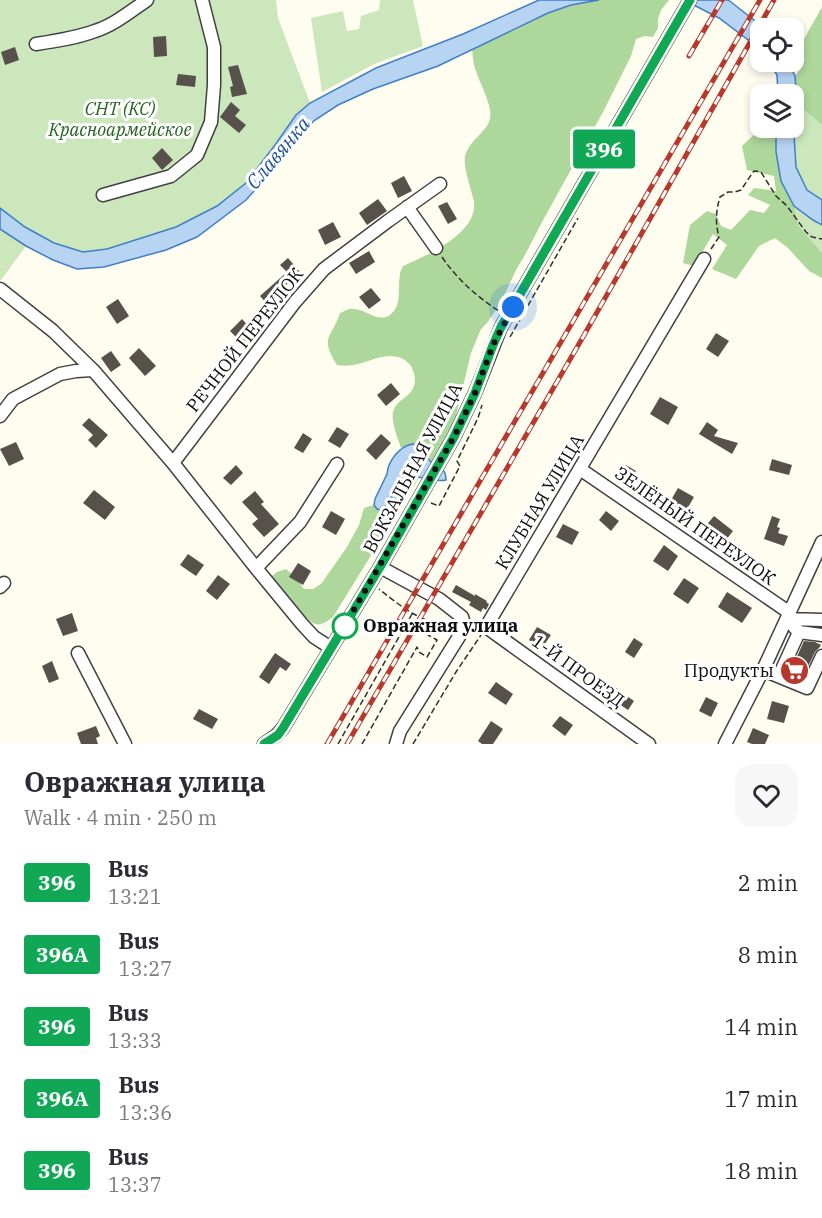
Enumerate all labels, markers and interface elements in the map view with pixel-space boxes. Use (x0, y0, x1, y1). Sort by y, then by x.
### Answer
map controls (750, 18, 804, 138)
button: locate (750, 18, 804, 72)
button: layers (750, 84, 804, 138)
park label: СНТ (КС) Красноармейское (48, 97, 191, 141)
water label: Славянка (239, 111, 316, 195)
line badge: 396 (570, 130, 638, 168)
text: 396 (585, 135, 623, 163)
street label: РЕЧНОЙ ПЕРЕУЛОК (181, 262, 309, 417)
your location (498, 292, 528, 322)
street label: ВОКЗАЛЬНАЯ УЛИЦА (358, 378, 468, 557)
street label: КЛУБНАЯ УЛИЦА (490, 429, 589, 574)
street label: ЗЕЛЁНЫЙ ПЕРЕУЛОК (610, 461, 781, 590)
marker: Овражная улица (332, 613, 358, 639)
place label: Овражная улица (363, 614, 518, 637)
street label: 1-Й ПРОЕЗД (527, 629, 629, 712)
supermarket icon: Продукты (779, 655, 811, 687)
place label: Продукты (684, 659, 774, 682)
text: Овражная улица (24, 763, 266, 800)
button: heart (735, 764, 798, 827)
text: Walk · 4 min · 250 m (24, 804, 217, 831)
text: Bus (108, 854, 149, 883)
text: 396 (38, 868, 76, 896)
text: 2 min (738, 868, 798, 897)
text: 13:21 (108, 883, 162, 910)
text: Bus (118, 926, 159, 955)
text: 396А (36, 940, 88, 968)
text: 8 min (738, 940, 798, 969)
text: 13:27 (118, 955, 172, 982)
text: Bus (108, 998, 149, 1027)
text: 396 (38, 1012, 76, 1040)
text: 14 min (725, 1012, 798, 1041)
text: 13:33 (108, 1027, 162, 1054)
text: Bus (118, 1070, 159, 1099)
text: 396А (36, 1084, 88, 1112)
text: 17 min (725, 1084, 798, 1113)
text: 13:36 (118, 1099, 172, 1126)
text: Bus (108, 1142, 149, 1171)
text: 396 (38, 1156, 76, 1184)
text: 18 min (725, 1156, 798, 1185)
text: 13:37 (108, 1171, 162, 1198)

